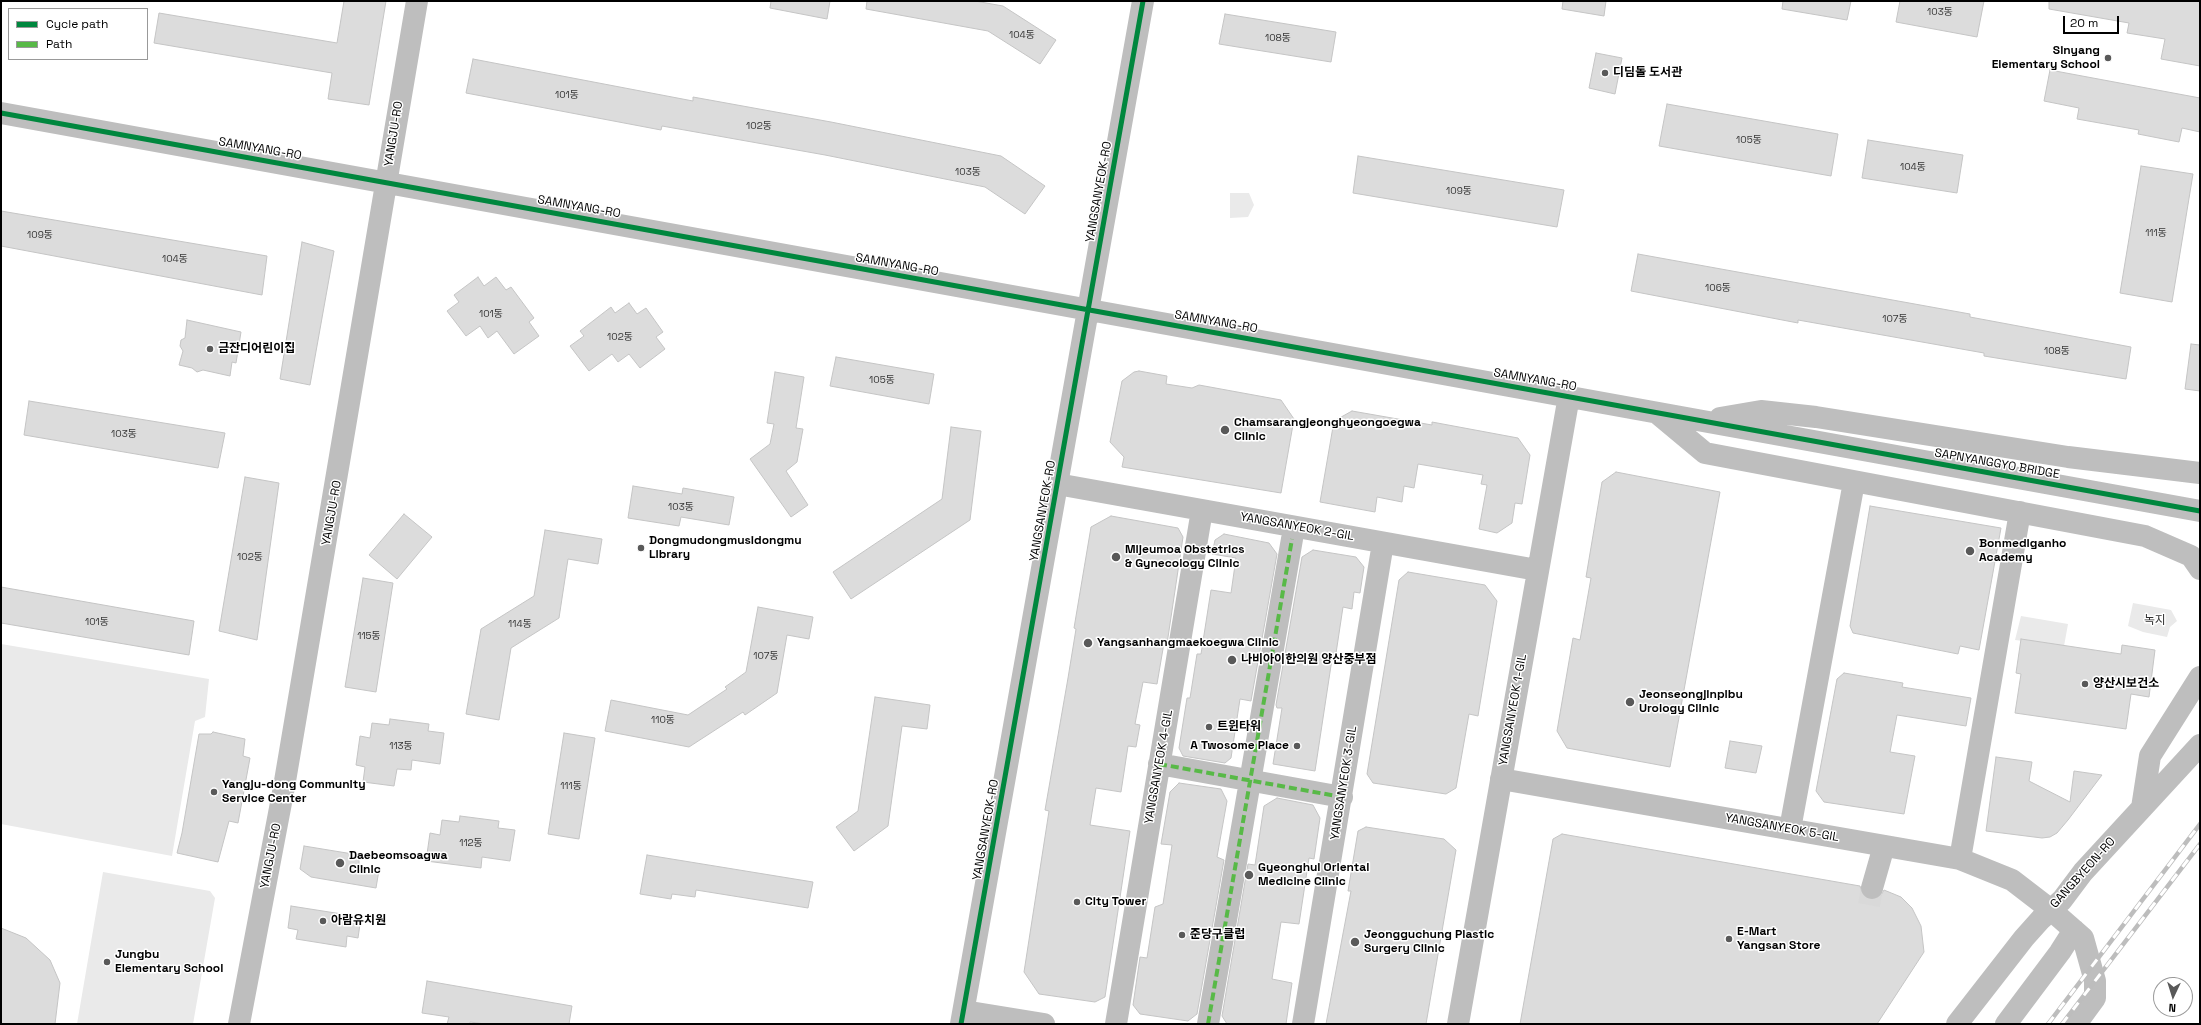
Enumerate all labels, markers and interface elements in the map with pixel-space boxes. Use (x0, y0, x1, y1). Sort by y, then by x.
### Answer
house number: 103동 (1927, 6, 1953, 18)
legend (8, 8, 148, 60)
scale bar (2065, 8, 2121, 34)
text: 20 m (2070, 15, 2098, 31)
text: Cycle path (46, 16, 108, 32)
house number: 104동 (1009, 29, 1035, 41)
house number: 108동 (1265, 32, 1291, 44)
text: Path (46, 36, 72, 52)
place label: Sinyang Elementary School (1992, 44, 2100, 72)
marker: Sinyang Elementary School (2103, 53, 2113, 63)
place label: 디딤돌 도서관 (1613, 66, 1682, 80)
marker: 디딤돌 도서관 (1600, 68, 1610, 78)
house number: 101동 (555, 89, 579, 101)
street label: YANGJU-RO (382, 100, 406, 168)
house number: 102동 (746, 120, 772, 132)
house number: 105동 (1736, 134, 1762, 146)
street label: SAMNYANG-RO (217, 135, 303, 163)
street label: YANGSANYEOK-RO (1083, 140, 1115, 244)
house number: 104동 (1900, 161, 1926, 173)
house number: 103동 (955, 166, 981, 178)
house number: 109동 (1446, 185, 1472, 197)
street label: SAMNYANG-RO (536, 193, 622, 221)
house number: 111동 (2145, 227, 2167, 239)
house number: 109동 (27, 229, 53, 241)
street label: SAMNYANG-RO (854, 251, 940, 279)
house number: 104동 (162, 253, 188, 265)
house number: 106동 (1705, 282, 1731, 294)
house number: 101동 (479, 308, 503, 320)
street label: SAMNYANG-RO (1173, 308, 1259, 336)
house number: 107동 (1882, 313, 1908, 325)
house number: 102동 (607, 331, 633, 343)
place label: 금잔디어린이집 (218, 342, 295, 356)
marker: 금잔디어린이집 (205, 344, 215, 354)
house number: 108동 (2044, 345, 2070, 357)
street label: SAMNYANG-RO (1492, 366, 1578, 394)
house number: 105동 (869, 374, 895, 386)
place label: Chamsarangjeonghyeongoegwa Clinic (1234, 416, 1421, 444)
marker: Chamsarangjeonghyeongoegwa Clinic (1219, 424, 1231, 436)
house number: 103동 (111, 428, 137, 440)
street label: SAPNYANGGYO BRIDGE (1933, 446, 2061, 482)
street label: YANGSANYEOK-RO (1027, 459, 1059, 563)
street label: YANGJU-RO (319, 479, 345, 547)
house number: 103동 (668, 501, 694, 513)
street label: YANGSANYEOK 2-GIL (1239, 510, 1355, 544)
place label: Dongmudongmusidongmu Library (649, 534, 802, 562)
place label: Bonmediganho Academy (1979, 537, 2066, 565)
marker: Dongmudongmusidongmu Library (636, 543, 646, 553)
place label: Mijeumoa Obstetrics & Gynecology Clinic (1125, 543, 1245, 571)
marker: Bonmediganho Academy (1964, 545, 1976, 557)
house number: 102동 (237, 551, 263, 563)
marker: Mijeumoa Obstetrics & Gynecology Clinic (1110, 551, 1122, 563)
park label: 녹지 (2144, 614, 2166, 628)
house number: 101동 (85, 616, 109, 628)
house number: 114동 (508, 618, 532, 630)
house number: 115동 (357, 630, 381, 642)
place label: Yangsanhangmaekoegwa Clinic (1097, 636, 1279, 650)
marker: Yangsanhangmaekoegwa Clinic (1082, 637, 1094, 649)
house number: 107동 (753, 650, 779, 662)
place label: 나비아이한의원 양산중부점 (1241, 653, 1377, 667)
street label: YANGSANYEOK 1-GIL (1496, 653, 1530, 767)
marker: 나비아이한의원 양산중부점 (1226, 654, 1238, 666)
place label: 양산시보건소 (2093, 677, 2159, 691)
marker: 양산시보건소 (2080, 679, 2090, 689)
place label: Jeonseongjinpibu Urology Clinic (1639, 688, 1743, 716)
marker: Jeonseongjinpibu Urology Clinic (1624, 696, 1636, 708)
street label: YANGSANYEOK 4-GIL (1142, 709, 1176, 825)
house number: 110동 (651, 714, 675, 726)
place label: 트윈타워 (1217, 720, 1261, 734)
marker: 트윈타워 (1204, 722, 1214, 732)
street label: YANGSANYEOK 3-GIL (1328, 725, 1360, 841)
place label: A Twosome Place (1190, 739, 1289, 753)
house number: 113동 (389, 740, 413, 752)
marker: A Twosome Place (1292, 741, 1302, 751)
place label: Yangju-dong Community Service Center (222, 778, 366, 806)
street label: YANGSANYEOK-RO (970, 778, 1002, 882)
house number: 111동 (560, 780, 582, 792)
marker: Yangju-dong Community Service Center (209, 787, 219, 797)
street label: YANGSANYEOK 5-GIL (1724, 811, 1840, 845)
street label: YANGJU-RO (258, 822, 284, 890)
street label: GANGBYEON-RO (2047, 835, 2119, 911)
house number: 112동 (459, 837, 483, 849)
place label: Daebeomsoagwa Clinic (349, 849, 447, 877)
marker: Daebeomsoagwa Clinic (334, 857, 346, 869)
place label: Gyeonghui Oriental Medicine Clinic (1258, 861, 1369, 889)
marker: Gyeonghui Oriental Medicine Clinic (1243, 869, 1255, 881)
place label: City Tower (1085, 895, 1146, 909)
marker: City Tower (1072, 897, 1082, 907)
place label: 아람유치원 (331, 914, 386, 928)
marker: 아람유치원 (318, 916, 328, 926)
place label: E-Mart Yangsan Store (1737, 925, 1820, 953)
place label: 준당구클럽 (1190, 928, 1245, 942)
place label: Jeongguchung Plastic Surgery Clinic (1364, 928, 1494, 956)
marker: 준당구클럽 (1177, 930, 1187, 940)
marker: E-Mart Yangsan Store (1724, 934, 1734, 944)
marker: Jeongguchung Plastic Surgery Clinic (1349, 936, 1361, 948)
place label: Jungbu Elementary School (115, 948, 223, 976)
marker: Jungbu Elementary School (102, 957, 112, 967)
north arrow (2153, 977, 2193, 1017)
text: N (2168, 1001, 2176, 1015)

